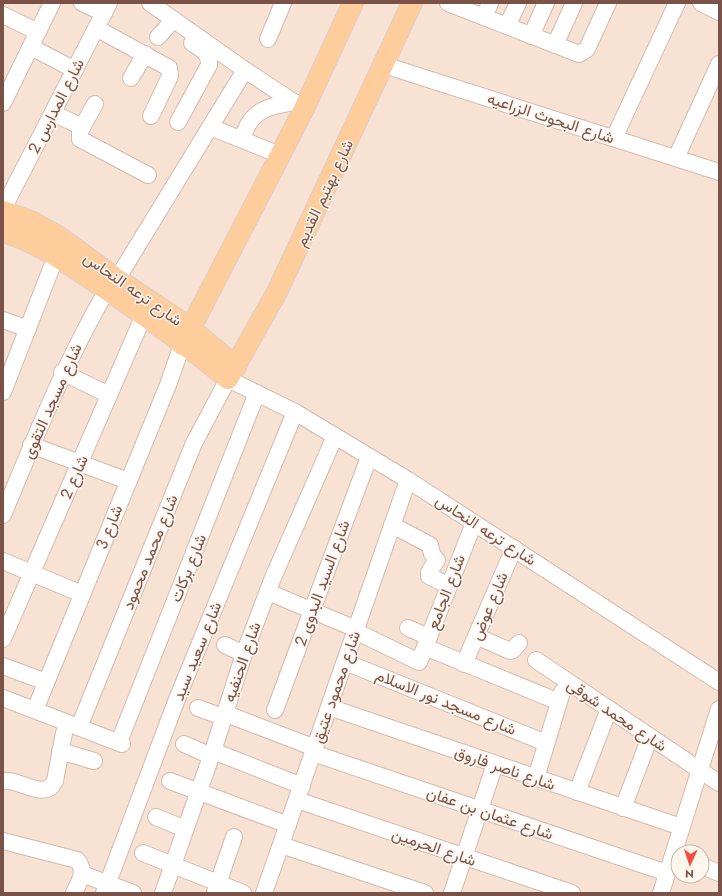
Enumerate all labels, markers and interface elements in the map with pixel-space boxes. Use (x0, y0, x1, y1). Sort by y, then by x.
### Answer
street label: شارع المدارس 2 (22, 55, 90, 157)
street label: شارع البحوث الزراعيه (484, 87, 618, 149)
street label: شارع بهتيم القديم (289, 136, 359, 250)
street label: شارع ترعه النحاس (79, 246, 187, 332)
street label: شارع مسجد التقوى (16, 340, 88, 462)
street label: شارع 2 (54, 451, 94, 503)
street label: شارع ترعه النحاس (431, 489, 541, 571)
street label: شارع محمد محمود (116, 491, 184, 613)
street label: شارع 3 (90, 501, 128, 553)
street label: شارع السيد البدوى 2 (289, 517, 355, 649)
street label: شارع بركات (164, 530, 212, 606)
street label: شارع الجامع (421, 551, 471, 633)
street label: شارع عوض (464, 568, 514, 644)
street label: شارع سعيد سيد (167, 598, 227, 704)
street label: شارع الحنفيه (218, 619, 266, 705)
street label: شارع محمود عتيق (306, 628, 366, 746)
street label: شارع مسجد نور الاسلام (372, 663, 520, 741)
street label: شارع محمد شوقى (562, 673, 672, 757)
street label: شارع ناصر فاروق (452, 740, 558, 796)
street label: شارع عثمان بن عفان (424, 781, 556, 845)
street label: شارع الحرمين (389, 822, 479, 872)
north arrow (670, 844, 710, 884)
text: N (685, 866, 694, 882)

